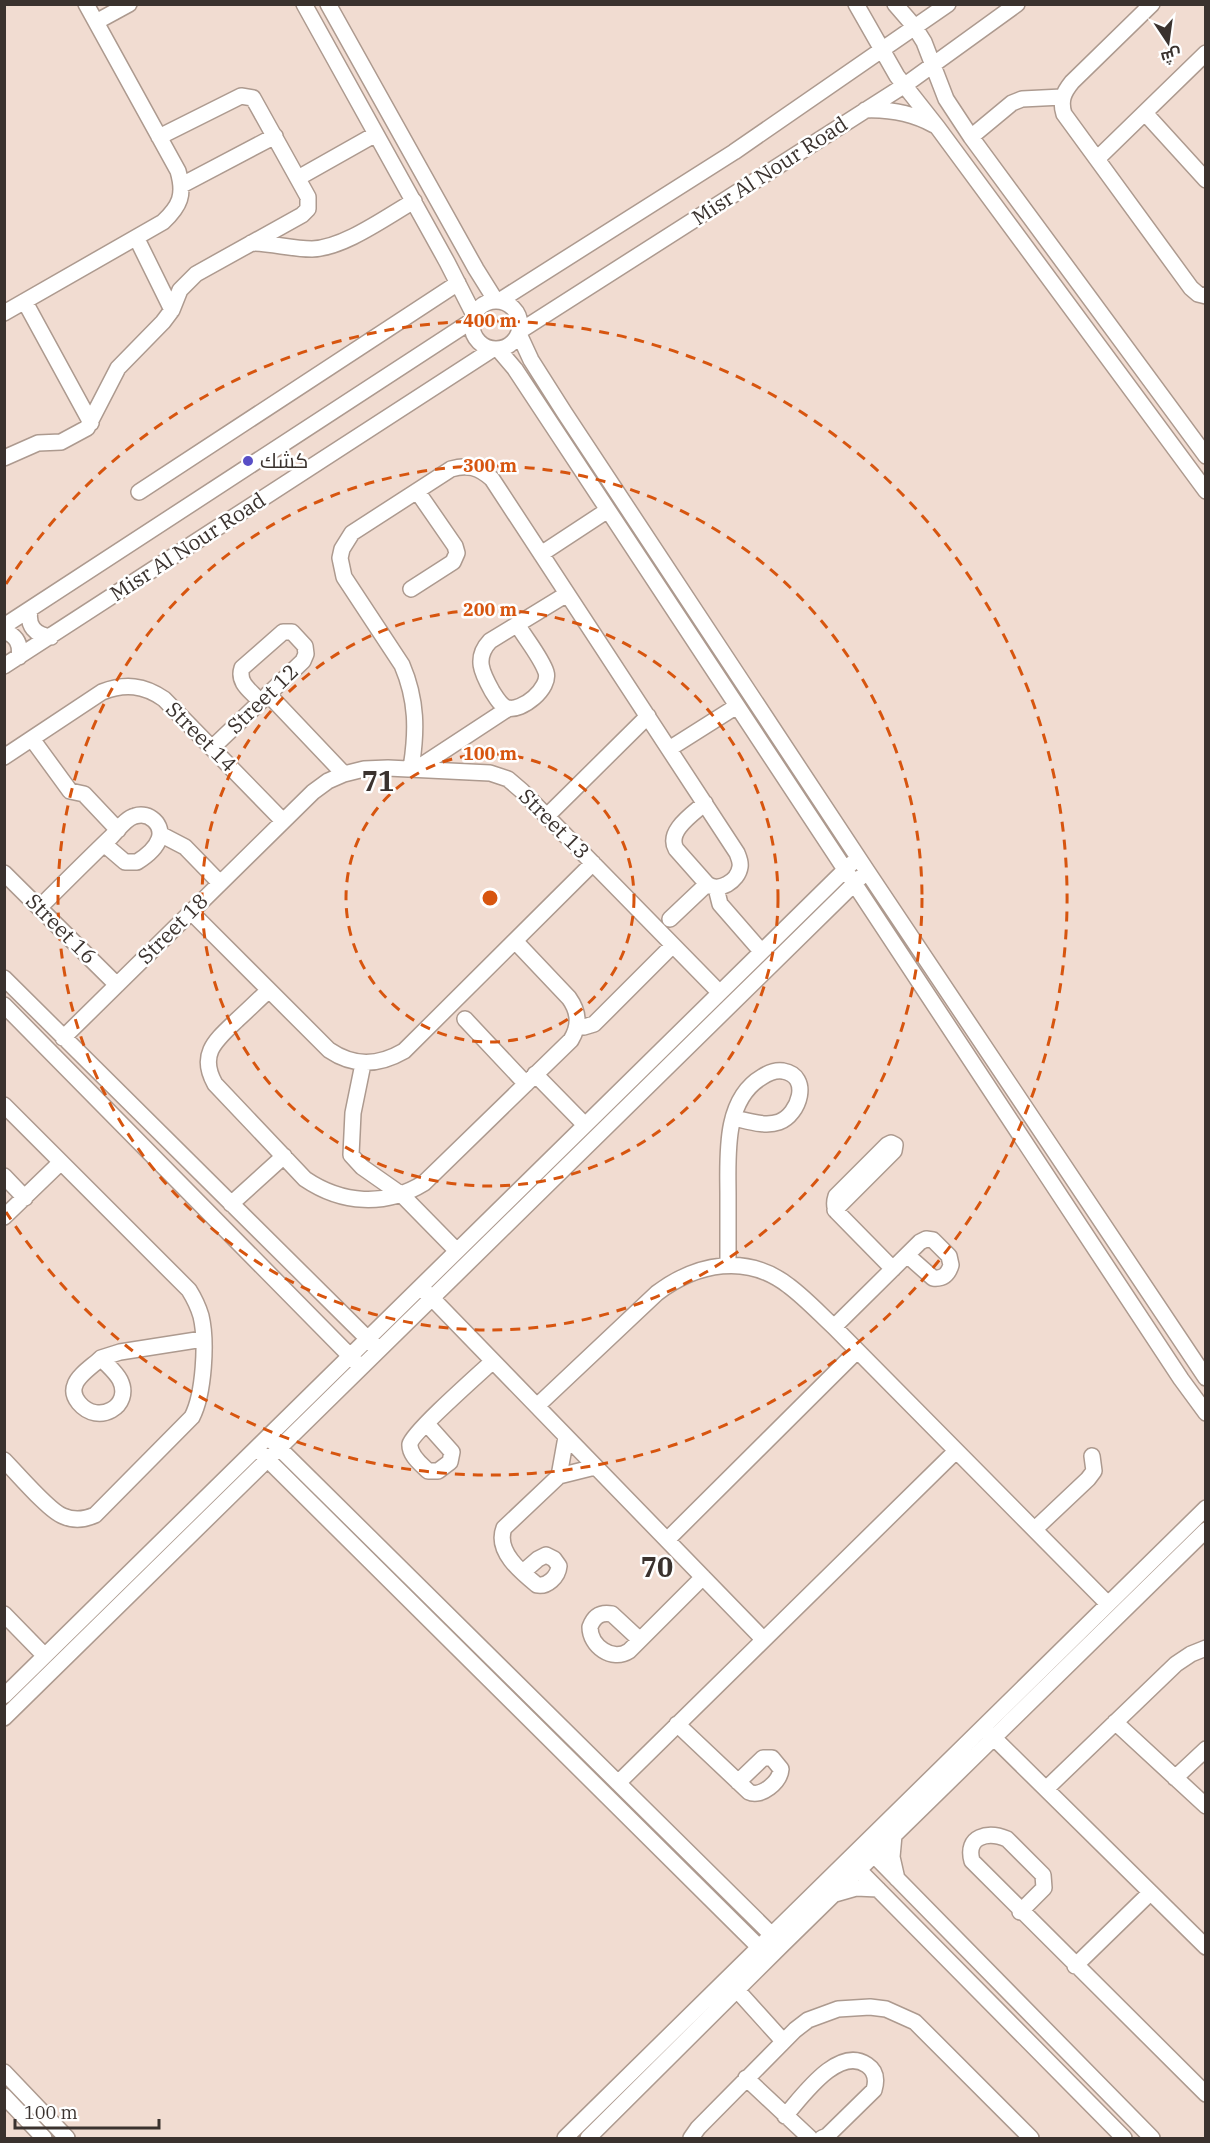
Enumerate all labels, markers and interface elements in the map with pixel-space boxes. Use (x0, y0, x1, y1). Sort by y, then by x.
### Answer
north arrow (1138, 12, 1198, 72)
text: ش (1159, 45, 1184, 69)
street label: Misr Al Nour Road (686, 109, 853, 231)
text: 400 m (463, 309, 518, 332)
place label: كشك (260, 446, 308, 474)
marker: كشك (241, 454, 255, 468)
text: 300 m (463, 454, 518, 477)
street label: Misr Al Nour Road (104, 485, 271, 607)
text: 200 m (463, 598, 518, 621)
street label: Street 12 (221, 657, 304, 739)
street label: Street 14 (160, 695, 243, 778)
text: 100 m (463, 742, 518, 765)
district label: 71 (362, 763, 394, 798)
street label: Street 13 (513, 782, 596, 865)
street label: Street 16 (20, 887, 103, 970)
street label: Street 18 (131, 887, 214, 970)
centre of rings (480, 888, 500, 908)
district label: 70 (641, 1549, 673, 1584)
scale bar (15, 2092, 159, 2130)
text: 100 m (24, 2101, 78, 2124)

